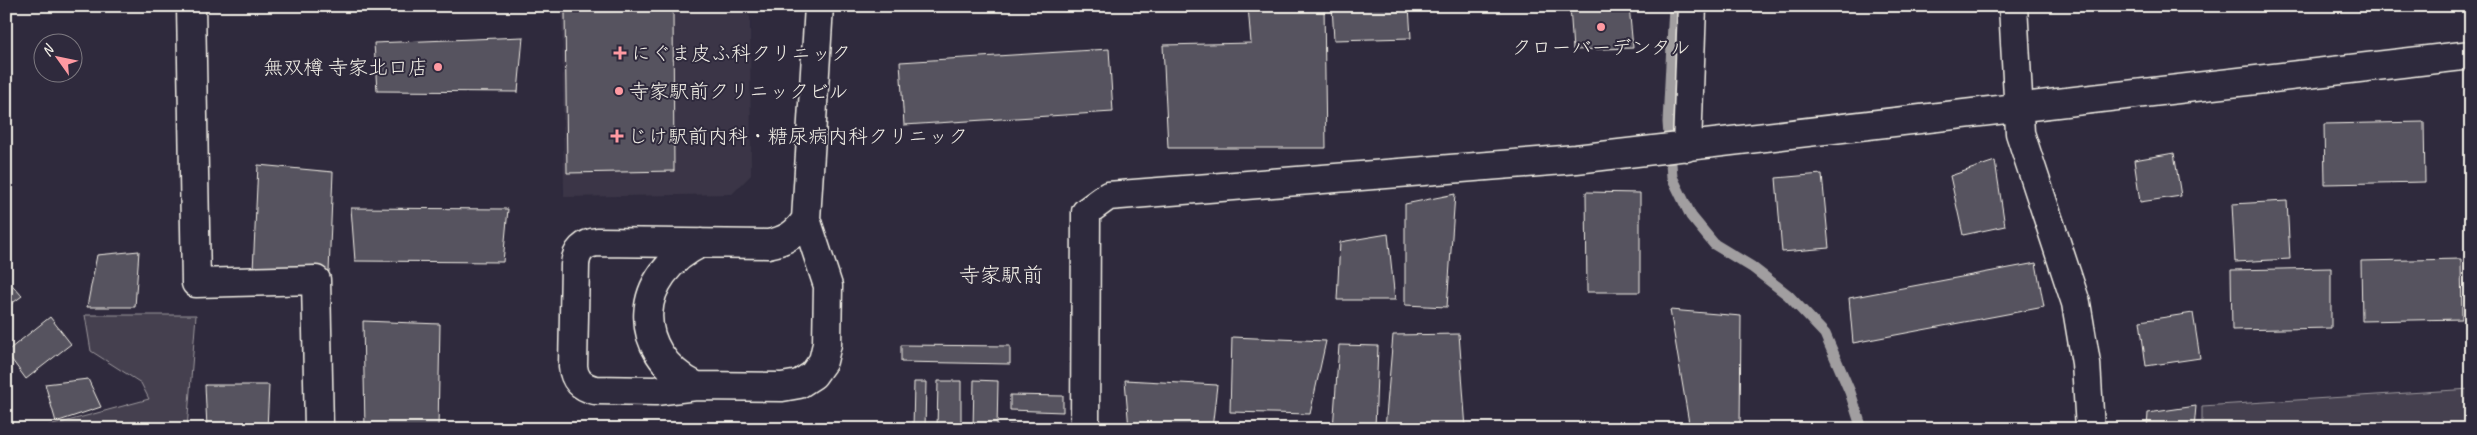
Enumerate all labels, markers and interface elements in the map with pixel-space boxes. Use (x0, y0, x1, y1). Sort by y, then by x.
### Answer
marker: クローバーデンタル (1595, 21, 1607, 33)
north arrow (32, 32, 82, 82)
place label: クローバーデンタル (1512, 35, 1690, 60)
text: N (38, 41, 58, 59)
place label: にぐま皮ふ科クリニック (631, 41, 851, 66)
marker: にぐま皮ふ科クリニック (613, 46, 627, 60)
place label: 無双樽 寺家北口店 (263, 55, 428, 80)
marker: 無双樽 寺家北口店 (432, 61, 444, 73)
place label: 寺家駅前クリニックビル (629, 79, 849, 104)
marker: 寺家駅前クリニックビル (613, 85, 625, 97)
place label: じけ駅前内科・糖尿病内科クリニック (628, 124, 968, 149)
marker: じけ駅前内科・糖尿病内科クリニック (610, 129, 624, 143)
district label: 寺家駅前 (959, 262, 1043, 288)

